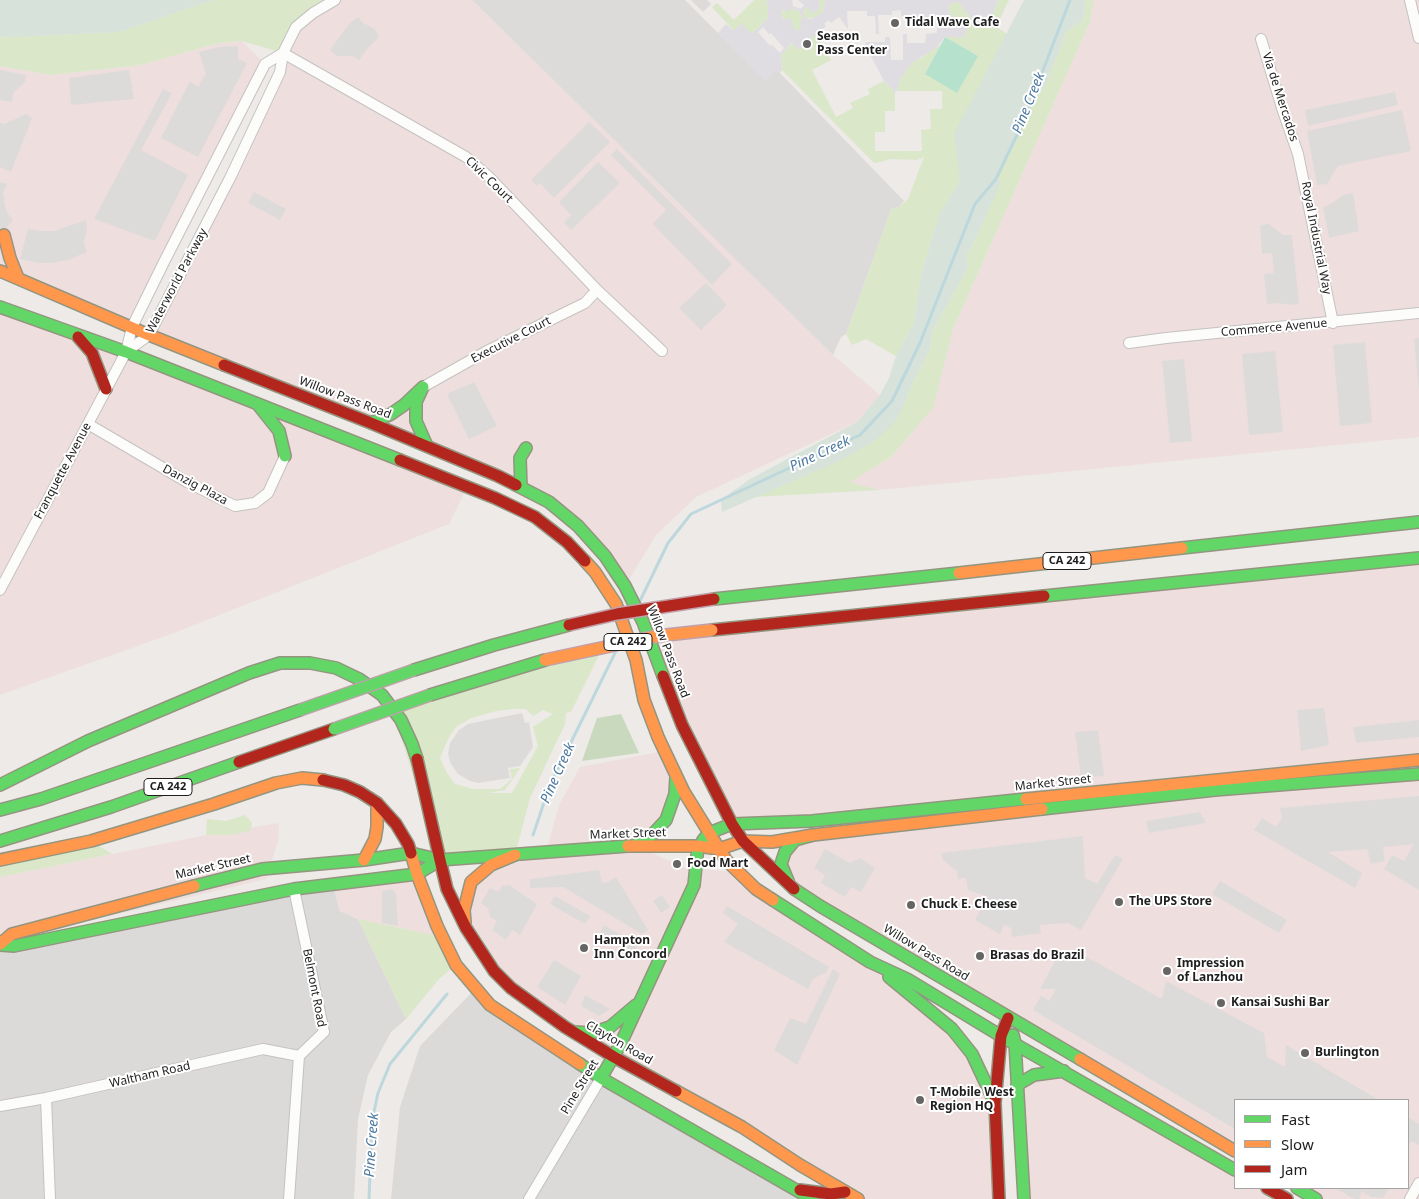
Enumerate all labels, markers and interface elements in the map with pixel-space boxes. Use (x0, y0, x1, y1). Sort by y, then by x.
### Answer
place label: Tidal Wave Cafe (905, 16, 999, 30)
marker: Tidal Wave Cafe (889, 17, 901, 29)
place label: Season Pass Center (817, 30, 887, 58)
marker: Season Pass Center (801, 38, 813, 50)
street label: Via de Mercados (1259, 51, 1301, 143)
water label: Pine Creek (1009, 70, 1049, 136)
street label: Civic Court (462, 154, 516, 206)
street label: Royal Industrial Way (1298, 180, 1334, 296)
street label: Waterworld Parkway (143, 226, 211, 336)
street label: Executive Court (469, 314, 553, 366)
street label: Commerce Avenue (1220, 316, 1328, 340)
street label: Willow Pass Road (297, 374, 393, 422)
street label: Franquette Avenue (31, 420, 95, 522)
water label: Pine Creek (787, 433, 853, 475)
street label: Danzig Plaza (160, 462, 230, 508)
road number: CA 242 (1043, 552, 1091, 570)
street label: Willow Pass Road (644, 604, 692, 700)
road number: CA 242 (604, 634, 652, 650)
water label: Pine Creek (537, 740, 579, 806)
street label: Market Street (1014, 772, 1092, 794)
road number: CA 242 (144, 779, 192, 796)
street label: Market Street (589, 825, 667, 843)
street label: Market Street (174, 851, 252, 883)
place label: Food Mart (687, 857, 748, 871)
marker: Food Mart (671, 858, 683, 870)
place label: The UPS Store (1129, 895, 1212, 909)
marker: The UPS Store (1113, 896, 1125, 908)
place label: Chuck E. Cheese (921, 898, 1017, 912)
marker: Chuck E. Cheese (905, 899, 917, 911)
street label: Willow Pass Road (881, 922, 971, 984)
place label: Hampton Inn Concord (594, 934, 667, 962)
marker: Hampton Inn Concord (578, 942, 590, 954)
street label: Belmont Road (299, 947, 329, 1029)
place label: Brasas do Brazil (990, 949, 1084, 963)
marker: Brasas do Brazil (974, 950, 986, 962)
place label: Impression of Lanzhou (1177, 957, 1244, 985)
marker: Impression of Lanzhou (1161, 965, 1173, 977)
place label: Kansai Sushi Bar (1231, 996, 1329, 1010)
marker: Kansai Sushi Bar (1215, 997, 1227, 1009)
street label: Clayton Road (583, 1018, 655, 1068)
place label: Burlington (1315, 1046, 1379, 1060)
marker: Burlington (1299, 1047, 1311, 1059)
street label: Pine Street (558, 1057, 602, 1117)
street label: Waltham Road (108, 1059, 192, 1091)
place label: T-Mobile West Region HQ (930, 1086, 1014, 1114)
marker: T-Mobile West Region HQ (914, 1094, 926, 1106)
legend (1234, 1099, 1409, 1189)
text: Fast (1281, 1109, 1310, 1129)
water label: Pine Creek (361, 1112, 383, 1178)
text: Slow (1281, 1134, 1314, 1154)
text: Jam (1281, 1159, 1308, 1179)

